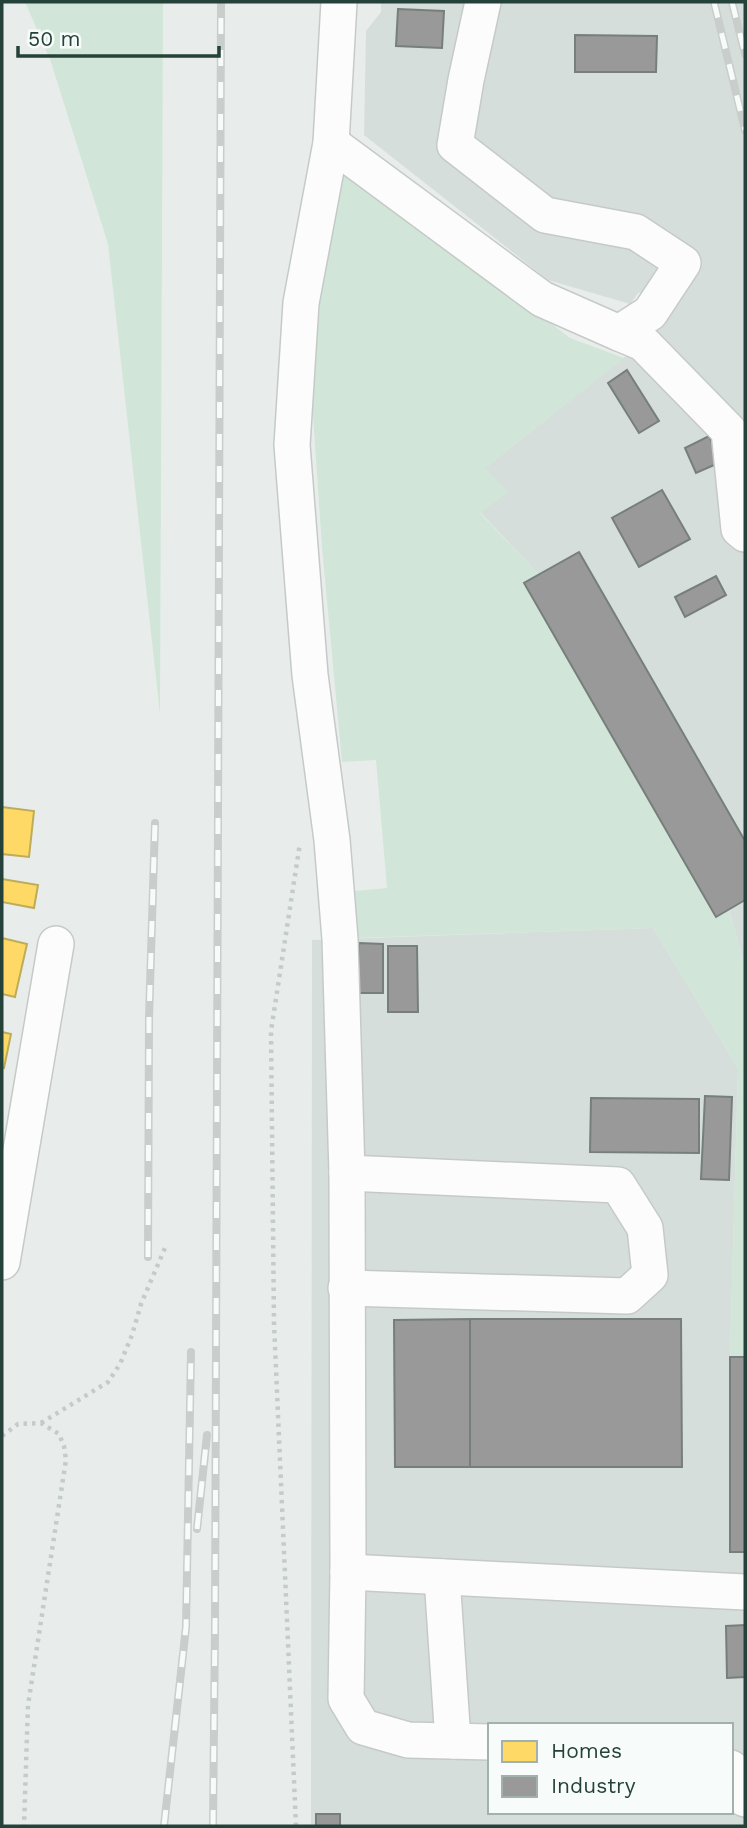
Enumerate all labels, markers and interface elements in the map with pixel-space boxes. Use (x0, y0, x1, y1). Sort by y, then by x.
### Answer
scale bar (18, 14, 219, 58)
text: 50 m (28, 26, 80, 51)
legend (488, 1723, 733, 1814)
text: Homes (551, 1738, 622, 1763)
text: Industry (551, 1773, 636, 1798)

